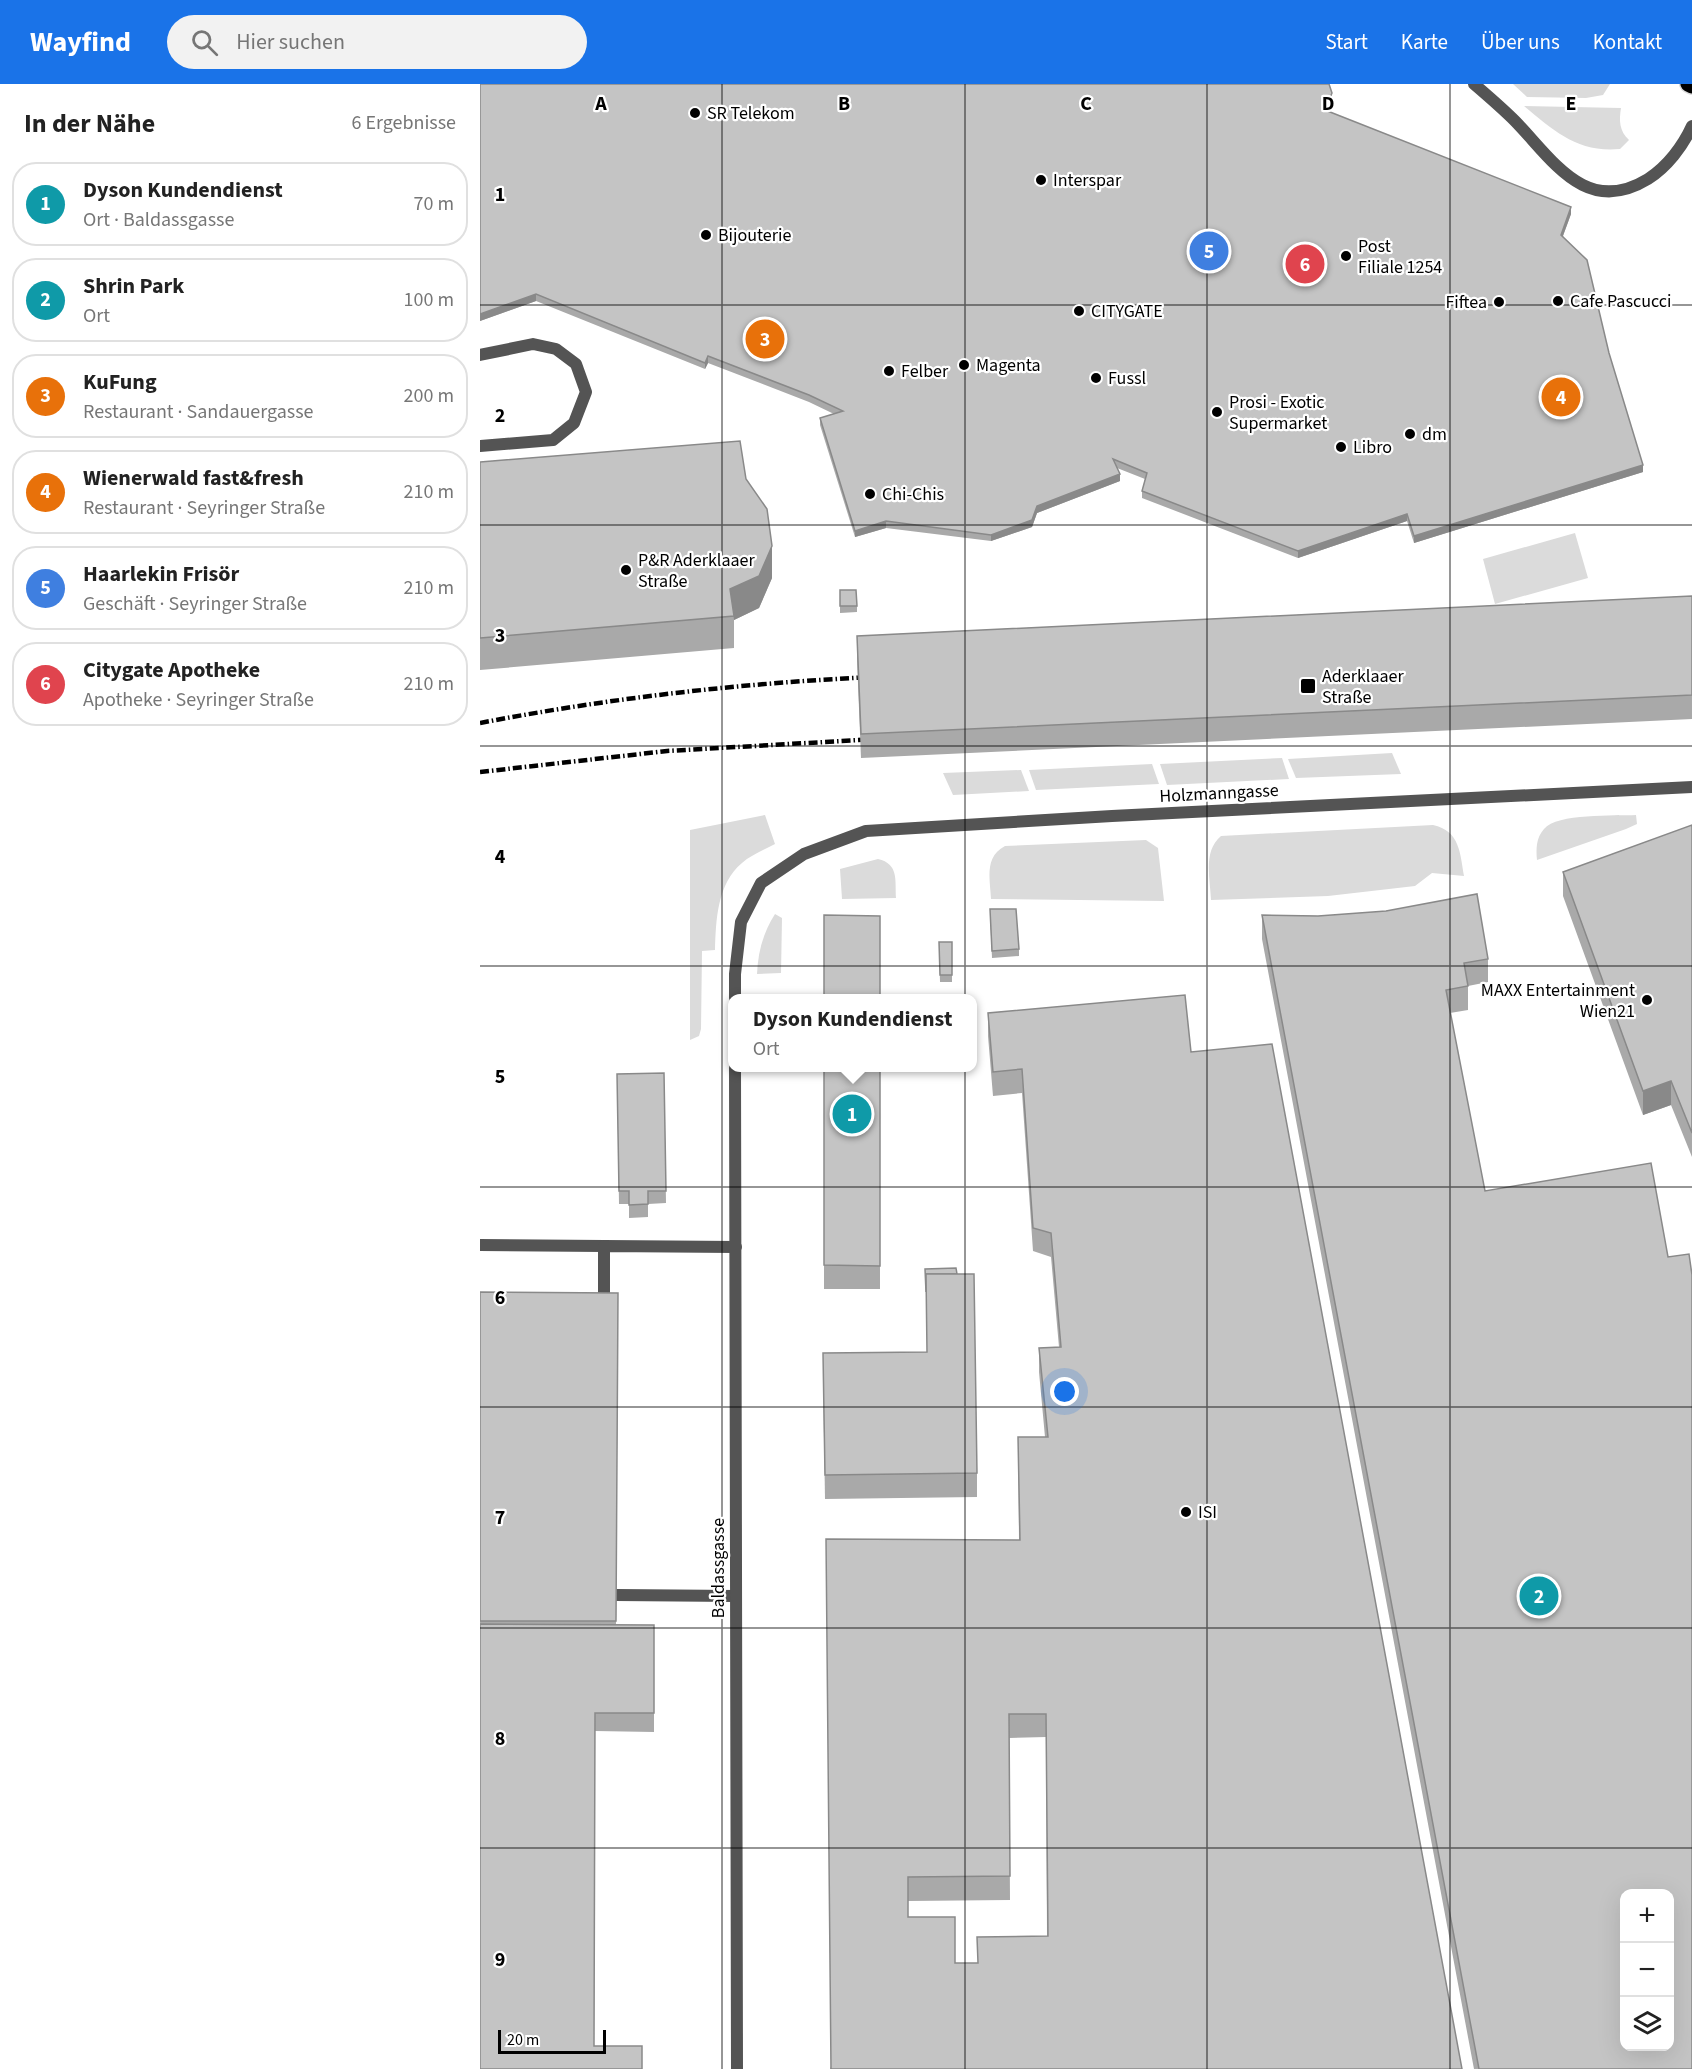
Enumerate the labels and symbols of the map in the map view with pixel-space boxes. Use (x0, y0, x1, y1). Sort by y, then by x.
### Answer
text: A (594, 90, 607, 118)
text: B (838, 90, 850, 118)
text: C (1080, 90, 1092, 118)
text: D (1322, 90, 1334, 118)
text: E (1566, 90, 1576, 118)
place label: SR Telekom (707, 101, 795, 126)
marker: SR Telekom (688, 106, 702, 120)
place label: Interspar (1053, 168, 1122, 193)
marker: Interspar (1034, 173, 1048, 187)
text: 1 (495, 181, 505, 209)
place label: Bijouterie (718, 223, 791, 248)
marker: Bijouterie (699, 228, 713, 242)
pin: 5 (1190, 228, 1228, 274)
place label: Post Filiale 1254 (1358, 234, 1442, 280)
pin: 6 (1286, 242, 1324, 286)
marker: Post Filiale 1254 (1339, 249, 1353, 263)
place label: Cafe Pascucci (1570, 289, 1671, 314)
place label: Fiftea (1445, 290, 1487, 315)
marker: Cafe Pascucci (1551, 294, 1565, 308)
marker: Fiftea (1492, 295, 1506, 309)
place label: CITYGATE (1091, 299, 1163, 324)
marker: CITYGATE (1072, 304, 1086, 318)
pin: 3 (746, 316, 784, 362)
place label: Magenta (976, 353, 1041, 378)
marker: Magenta (957, 358, 971, 372)
place label: Felber (901, 359, 949, 384)
marker: Felber (882, 364, 896, 378)
place label: Fussl (1108, 366, 1146, 391)
marker: Fussl (1089, 371, 1103, 385)
pin: 4 (1542, 374, 1580, 420)
place label: Prosi - Exotic Supermarket (1229, 390, 1327, 436)
text: 2 (495, 402, 505, 430)
marker: Prosi - Exotic Supermarket (1210, 405, 1224, 419)
place label: dm (1422, 422, 1447, 447)
marker: dm (1403, 427, 1417, 441)
place label: Libro (1353, 435, 1392, 460)
marker: Libro (1334, 440, 1348, 454)
place label: Chi-Chis (882, 482, 944, 507)
marker: Chi-Chis (863, 487, 877, 501)
place label: P&R Aderklaaer Straße (638, 548, 756, 594)
marker: P&R Aderklaaer Straße (619, 563, 633, 577)
text: 3 (495, 622, 505, 650)
place label: Aderklaaer Straße (1322, 664, 1405, 710)
marker: Aderklaaer Straße (1299, 677, 1317, 695)
street label: Holzmanngasse (1159, 778, 1279, 809)
text: 4 (495, 843, 506, 871)
place label: MAXX Entertainment Wien21 (1481, 978, 1635, 1024)
marker: MAXX Entertainment Wien21 (1640, 993, 1654, 1007)
text: 5 (495, 1063, 505, 1091)
pin: 1 (832, 1092, 872, 1136)
text: 6 (495, 1284, 505, 1312)
your location (1050, 1377, 1079, 1406)
place label: ISI (1198, 1500, 1217, 1525)
text: 7 (495, 1504, 505, 1532)
marker: ISI (1179, 1505, 1193, 1519)
street label: Baldassgasse (706, 1518, 731, 1618)
pin: 2 (1520, 1574, 1558, 1618)
text: 8 (495, 1725, 505, 1753)
text: 9 (495, 1946, 505, 1974)
scale bar (498, 2027, 606, 2054)

